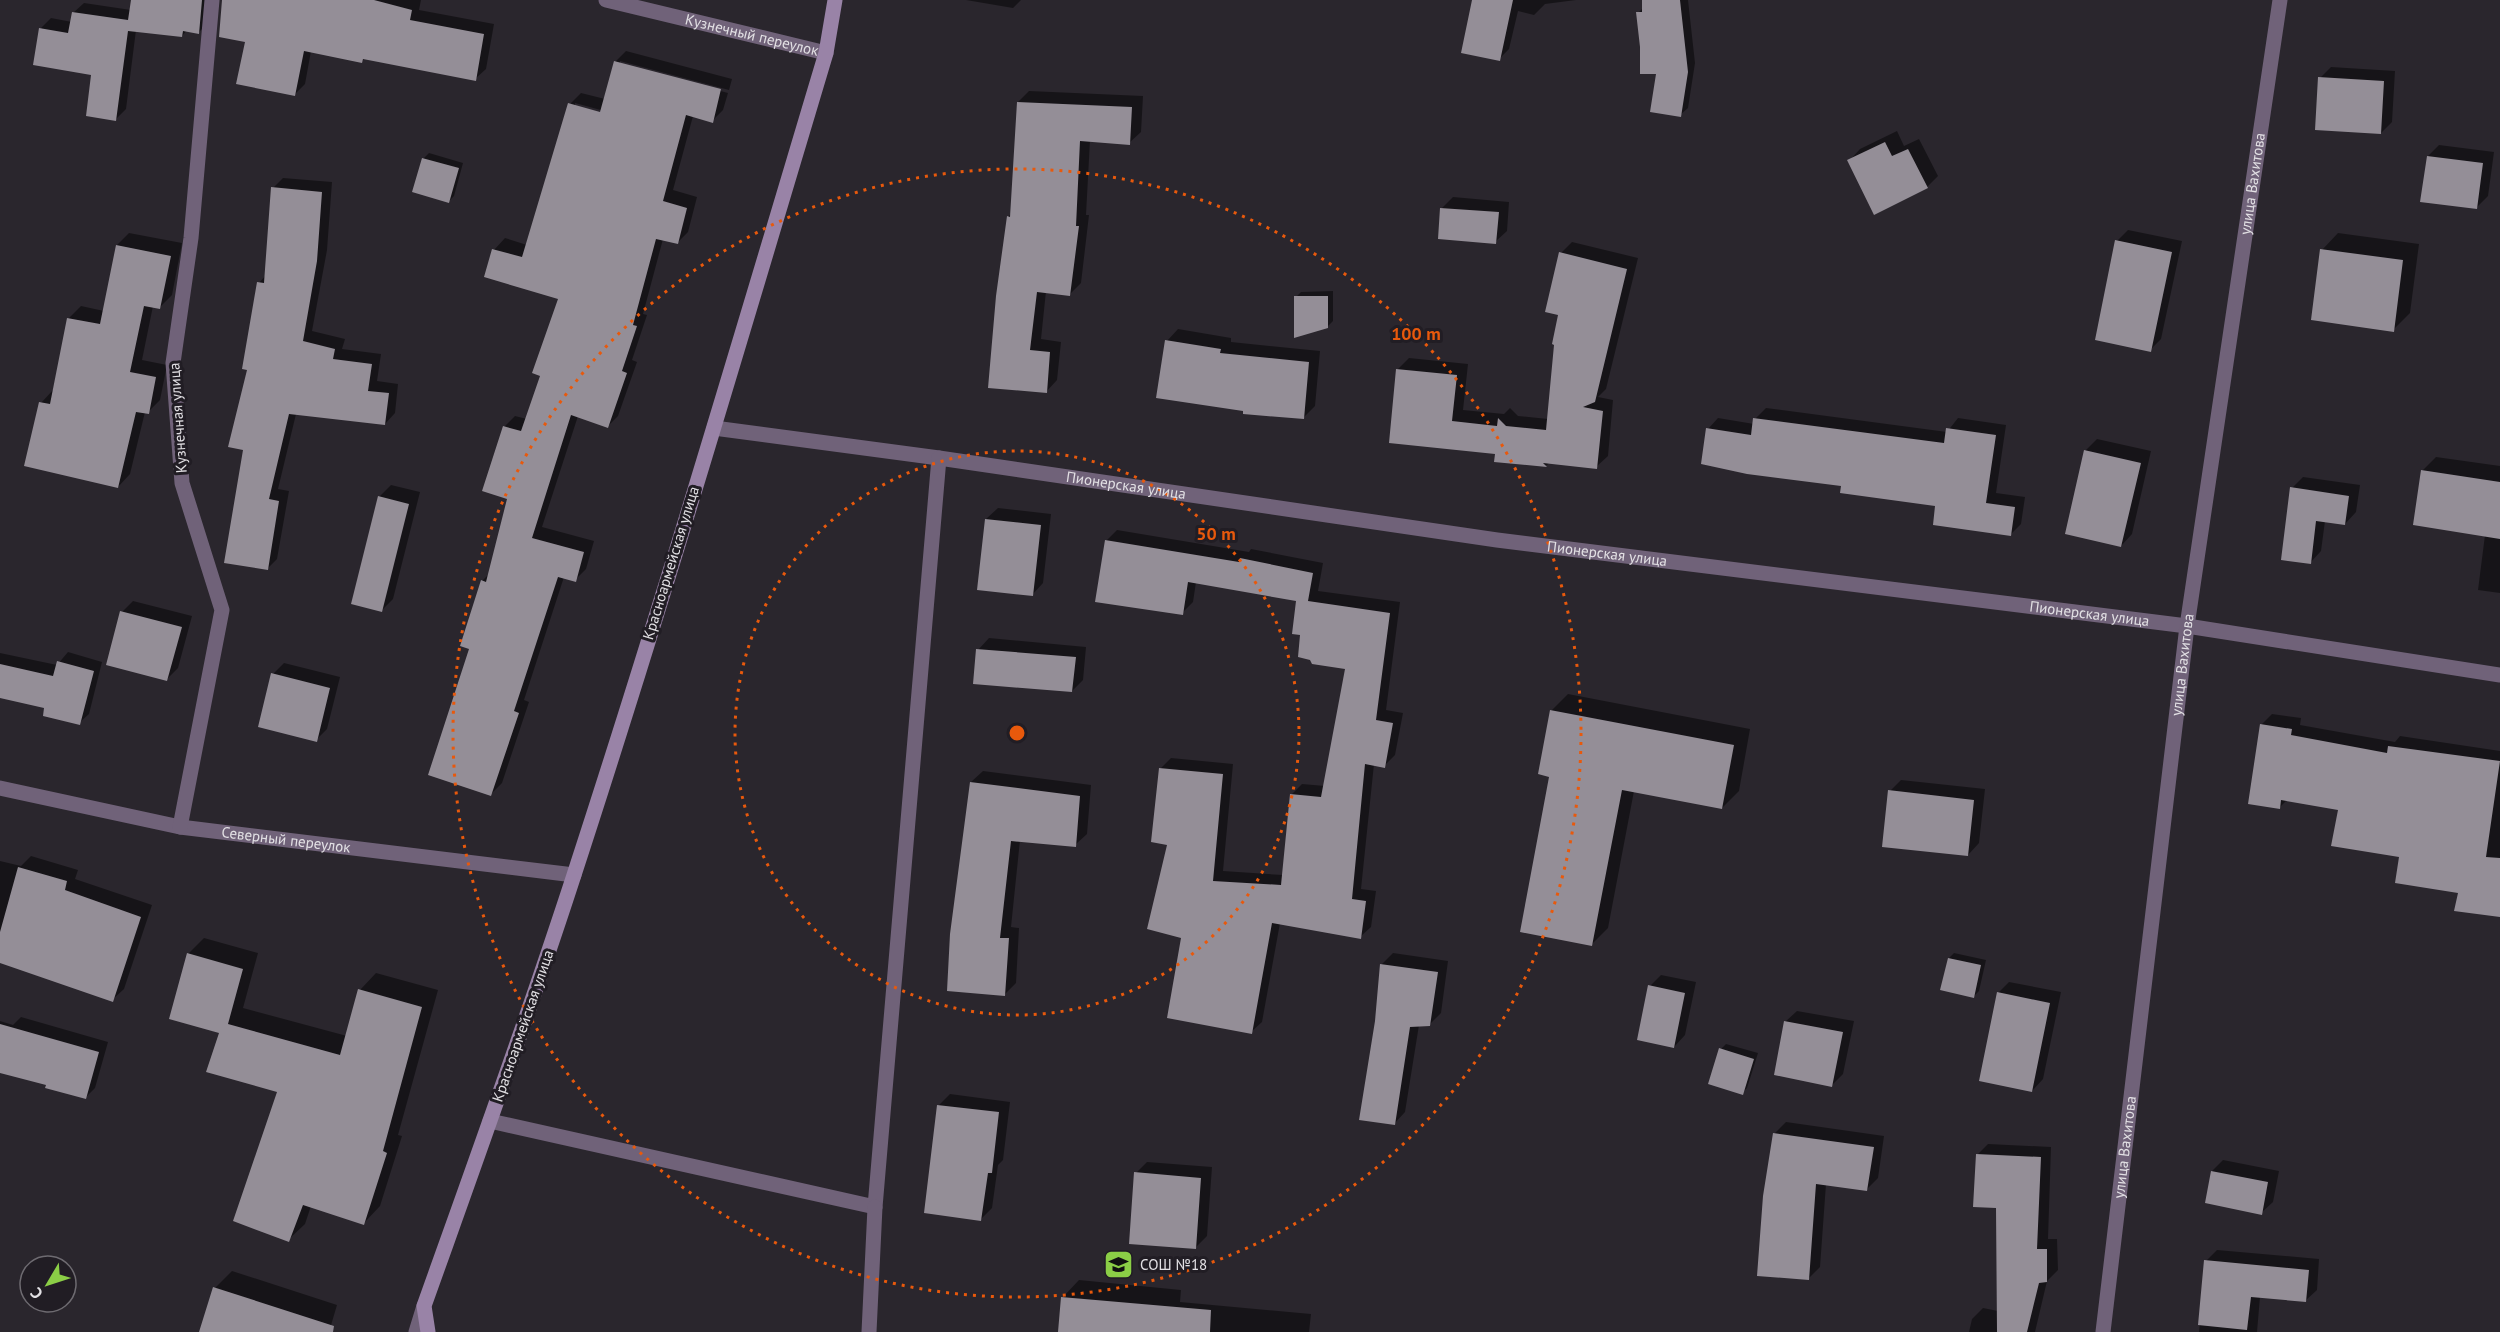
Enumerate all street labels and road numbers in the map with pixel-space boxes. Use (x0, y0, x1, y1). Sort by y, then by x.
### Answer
street label: Кузнечный переулок (683, 9, 821, 60)
street label: улица Вахитова (2235, 131, 2269, 236)
street label: Кузнечная улица (164, 362, 191, 474)
street label: Пионерская улица (1065, 467, 1187, 503)
street label: Красноармейская улица (638, 484, 703, 642)
street label: Пионерская улица (1546, 536, 1668, 570)
street label: Пионерская улица (2028, 596, 2151, 630)
street label: улица Вахитова (2166, 612, 2198, 717)
street label: Северный переулок (220, 822, 353, 857)
street label: Красноармейская улица (488, 947, 557, 1104)
street label: улица Вахитова (2109, 1095, 2140, 1200)

